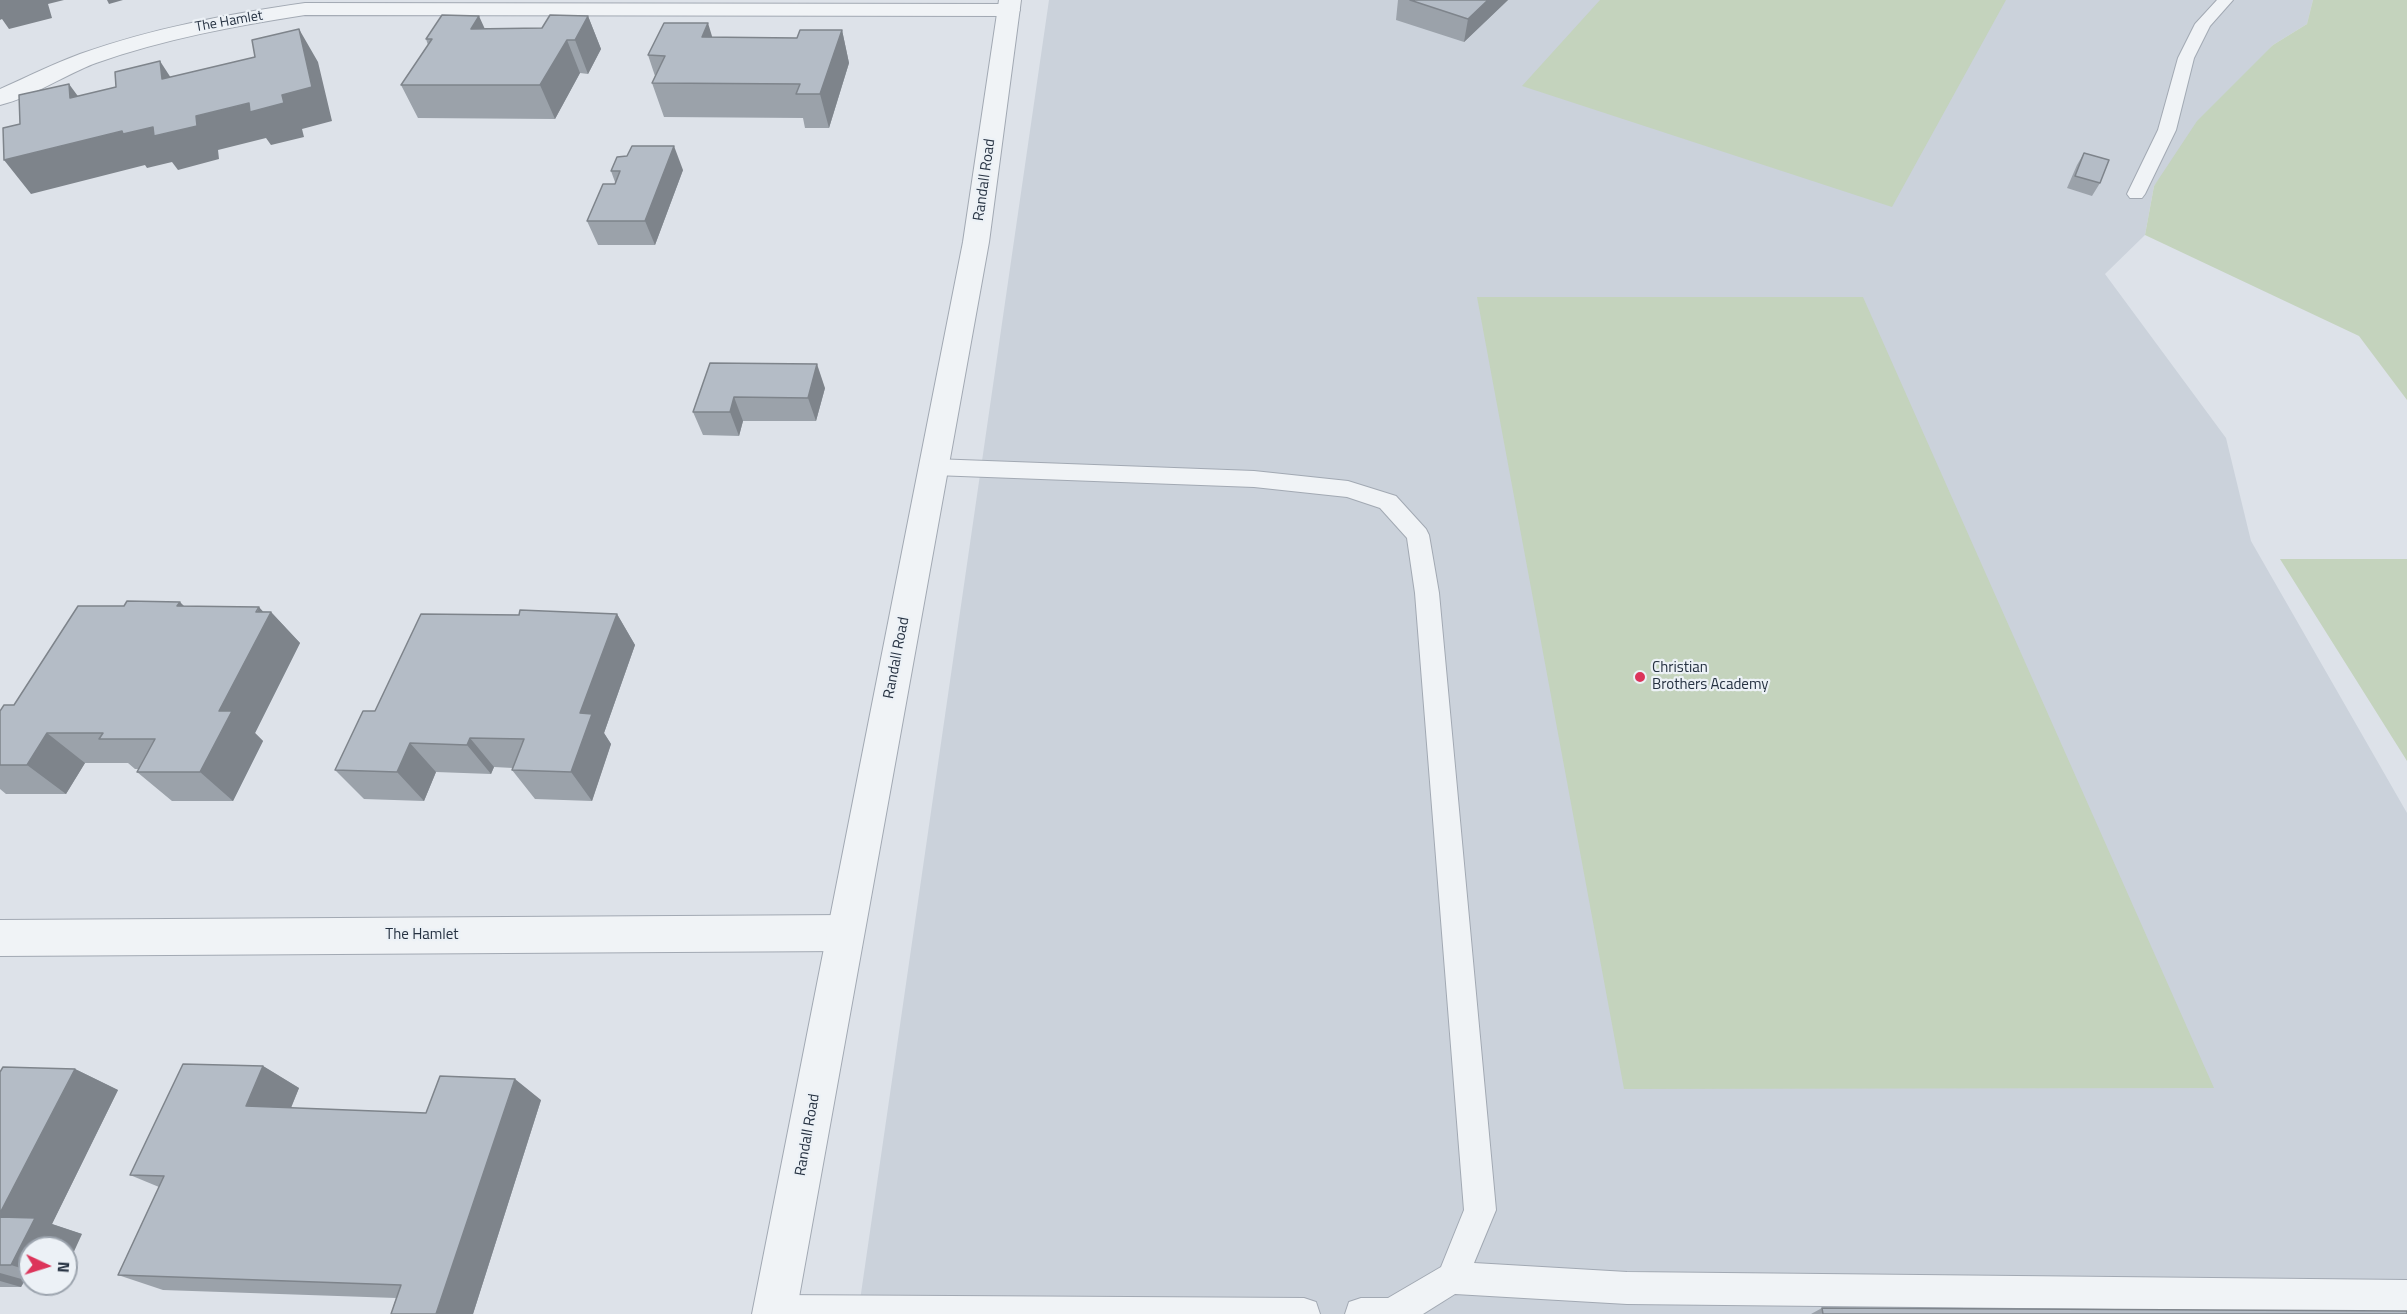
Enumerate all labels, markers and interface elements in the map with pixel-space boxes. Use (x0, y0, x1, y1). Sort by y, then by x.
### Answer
street label: The Hamlet (194, 8, 264, 36)
street label: Randall Road (970, 138, 1000, 222)
street label: Randall Road (880, 616, 914, 700)
place label: Christian Brothers Academy (1652, 659, 1769, 694)
marker: Christian Brothers Academy (1633, 670, 1647, 684)
street label: The Hamlet (385, 926, 459, 944)
street label: Randall Road (792, 1093, 824, 1177)
north arrow (18, 1236, 78, 1296)
text: N (52, 1261, 76, 1273)

